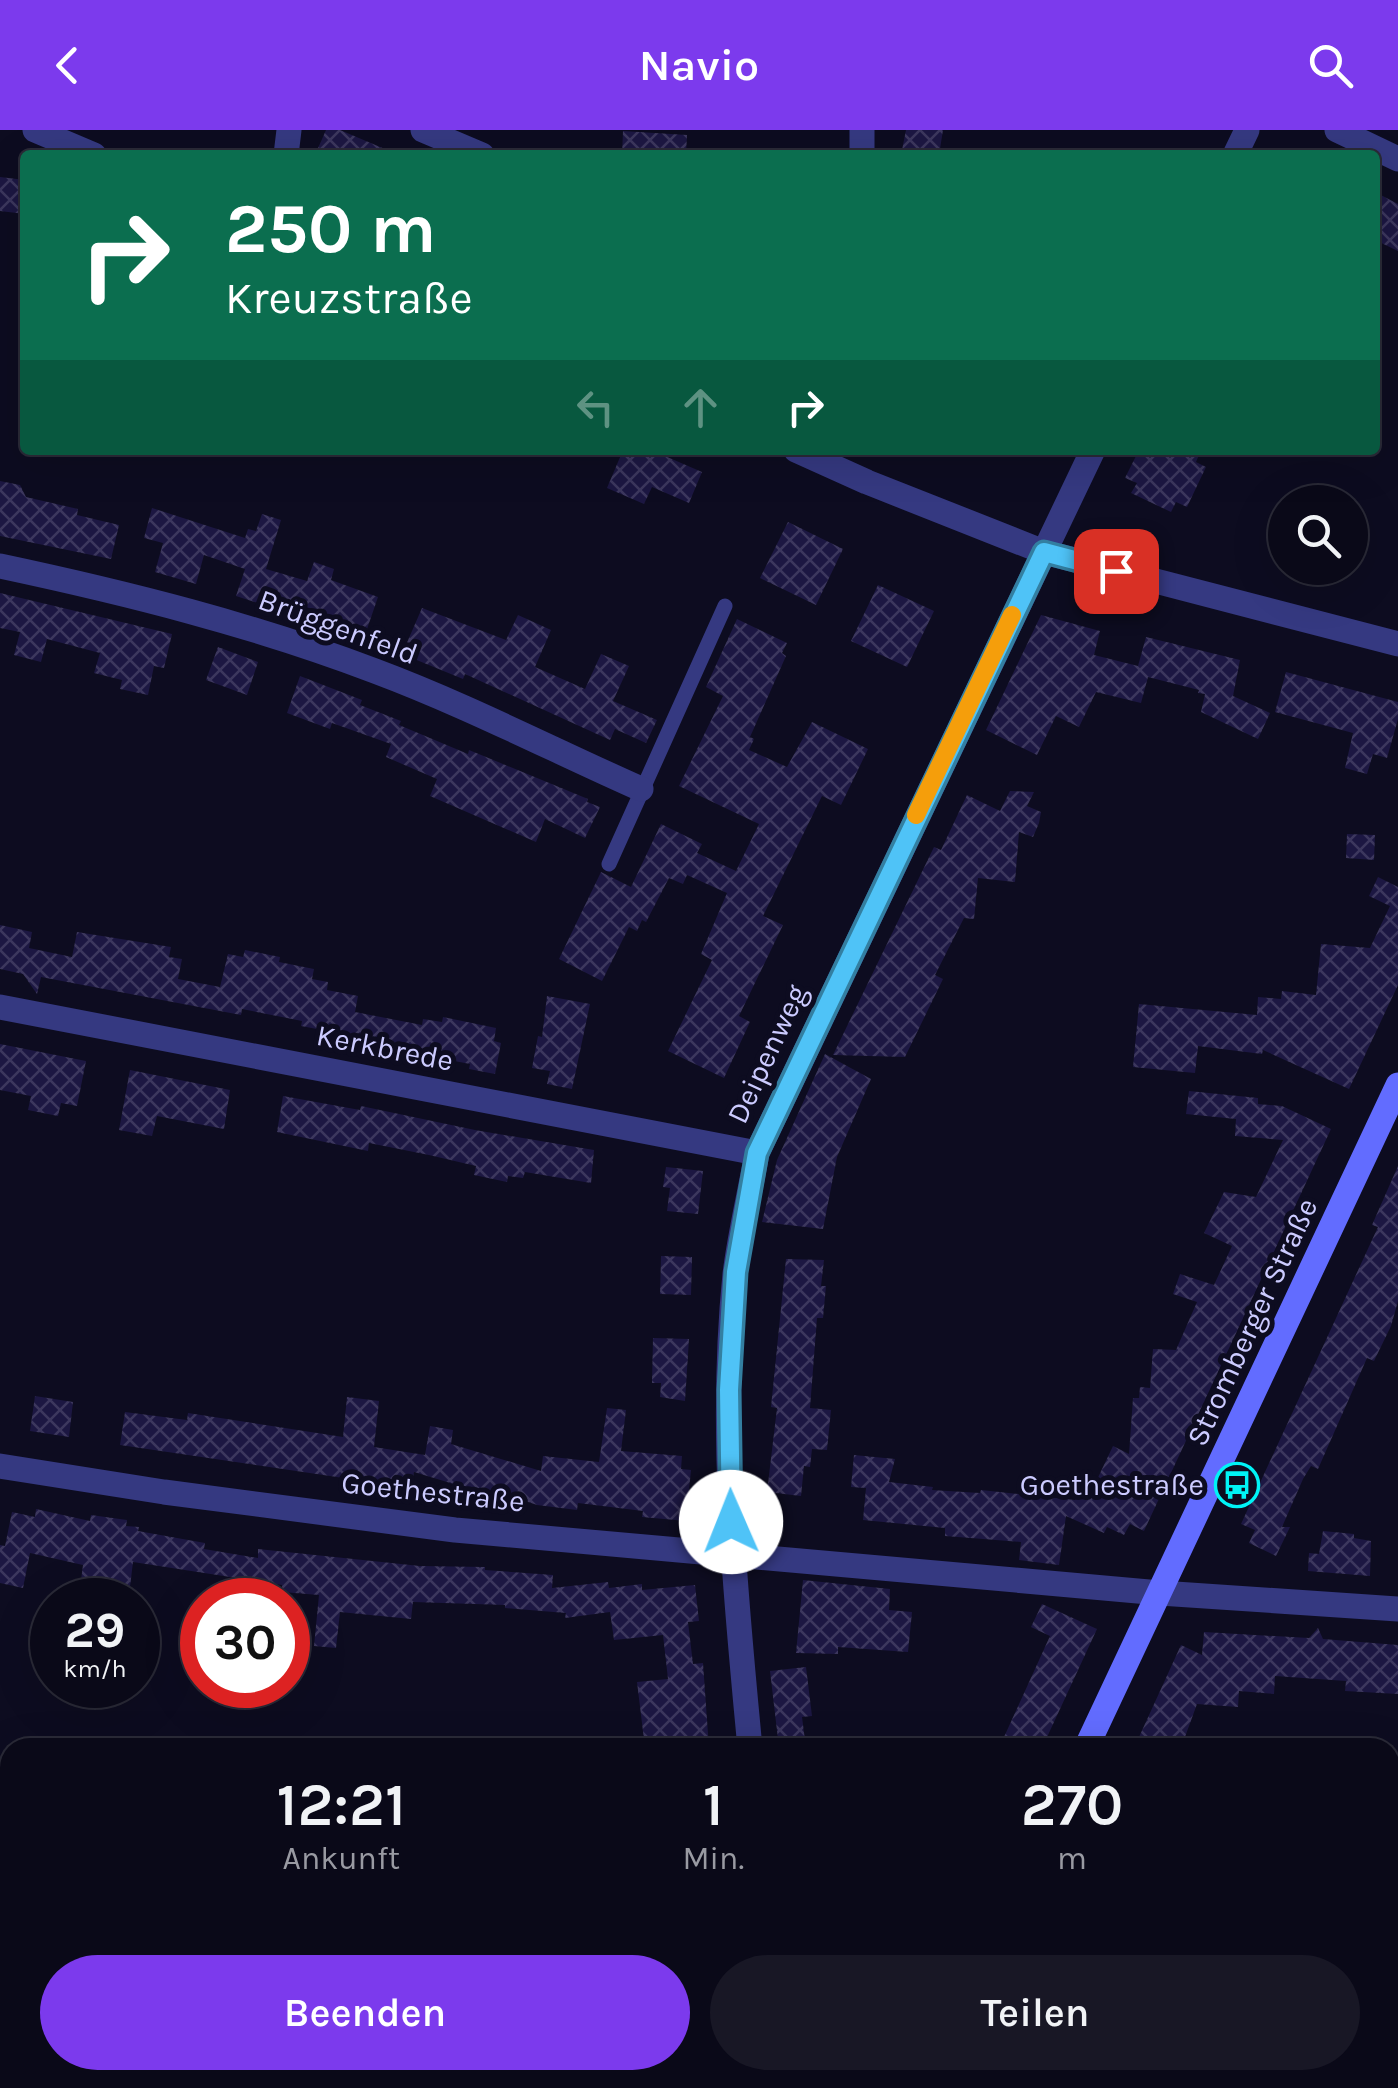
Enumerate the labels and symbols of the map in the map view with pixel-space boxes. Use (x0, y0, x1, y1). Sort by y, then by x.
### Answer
pin (1074, 529, 1159, 614)
street label: Brüggenfeld (253, 582, 423, 672)
street label: Deipenweg (719, 979, 815, 1129)
street label: Kerkbrede (314, 1017, 456, 1079)
street label: Stromberger Straße (1179, 1192, 1325, 1452)
bus stop icon: Goethestraße (1214, 1462, 1260, 1508)
street label: Goethestraße (340, 1464, 526, 1520)
place label: Goethestraße (1020, 1467, 1204, 1503)
position arrow (679, 1470, 783, 1574)
speed limit sign: 30 (180, 1578, 310, 1708)

